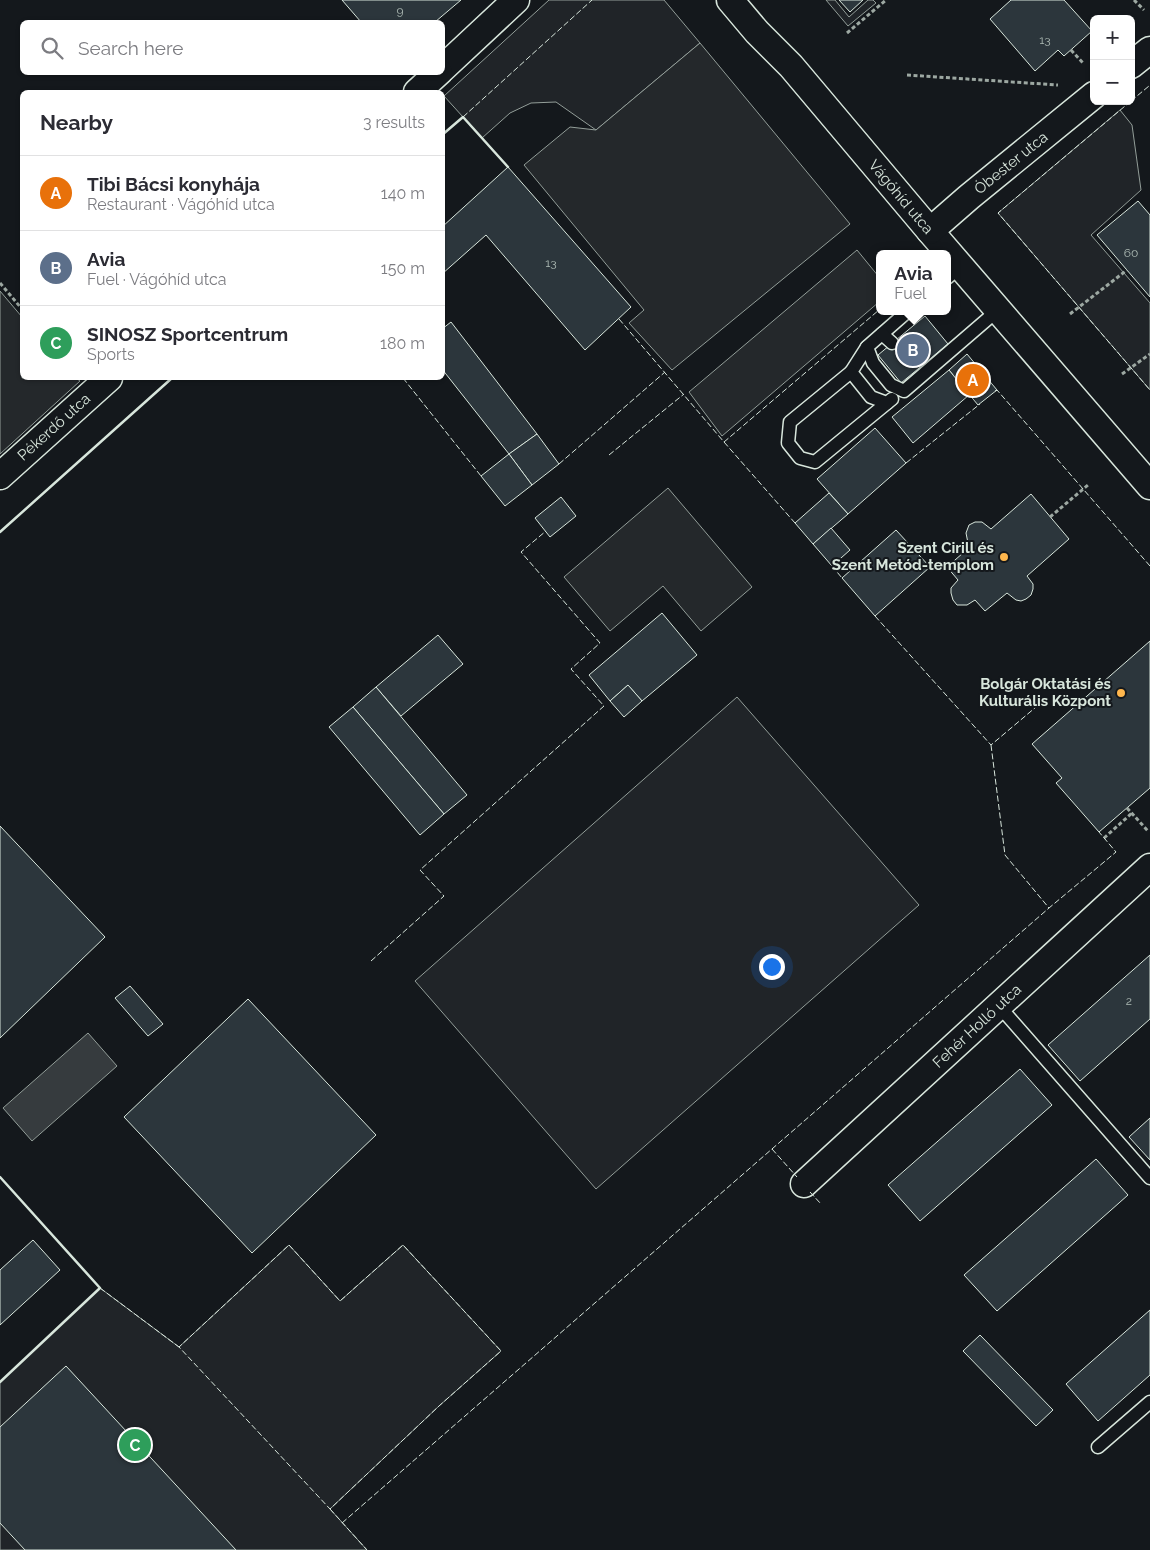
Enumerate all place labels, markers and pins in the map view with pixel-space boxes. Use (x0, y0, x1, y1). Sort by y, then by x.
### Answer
pin: B (897, 331, 929, 369)
pin: A (957, 361, 989, 399)
place label: Szent Cirill és Szent Metód-templom (832, 539, 994, 574)
marker: Szent Cirill és Szent Metód-templom (998, 551, 1010, 563)
place label: Bolgár Oktatási és Kulturális Központ (979, 675, 1111, 710)
marker: Bolgár Oktatási és Kulturális Központ (1115, 687, 1127, 699)
pin: C (119, 1426, 151, 1464)

